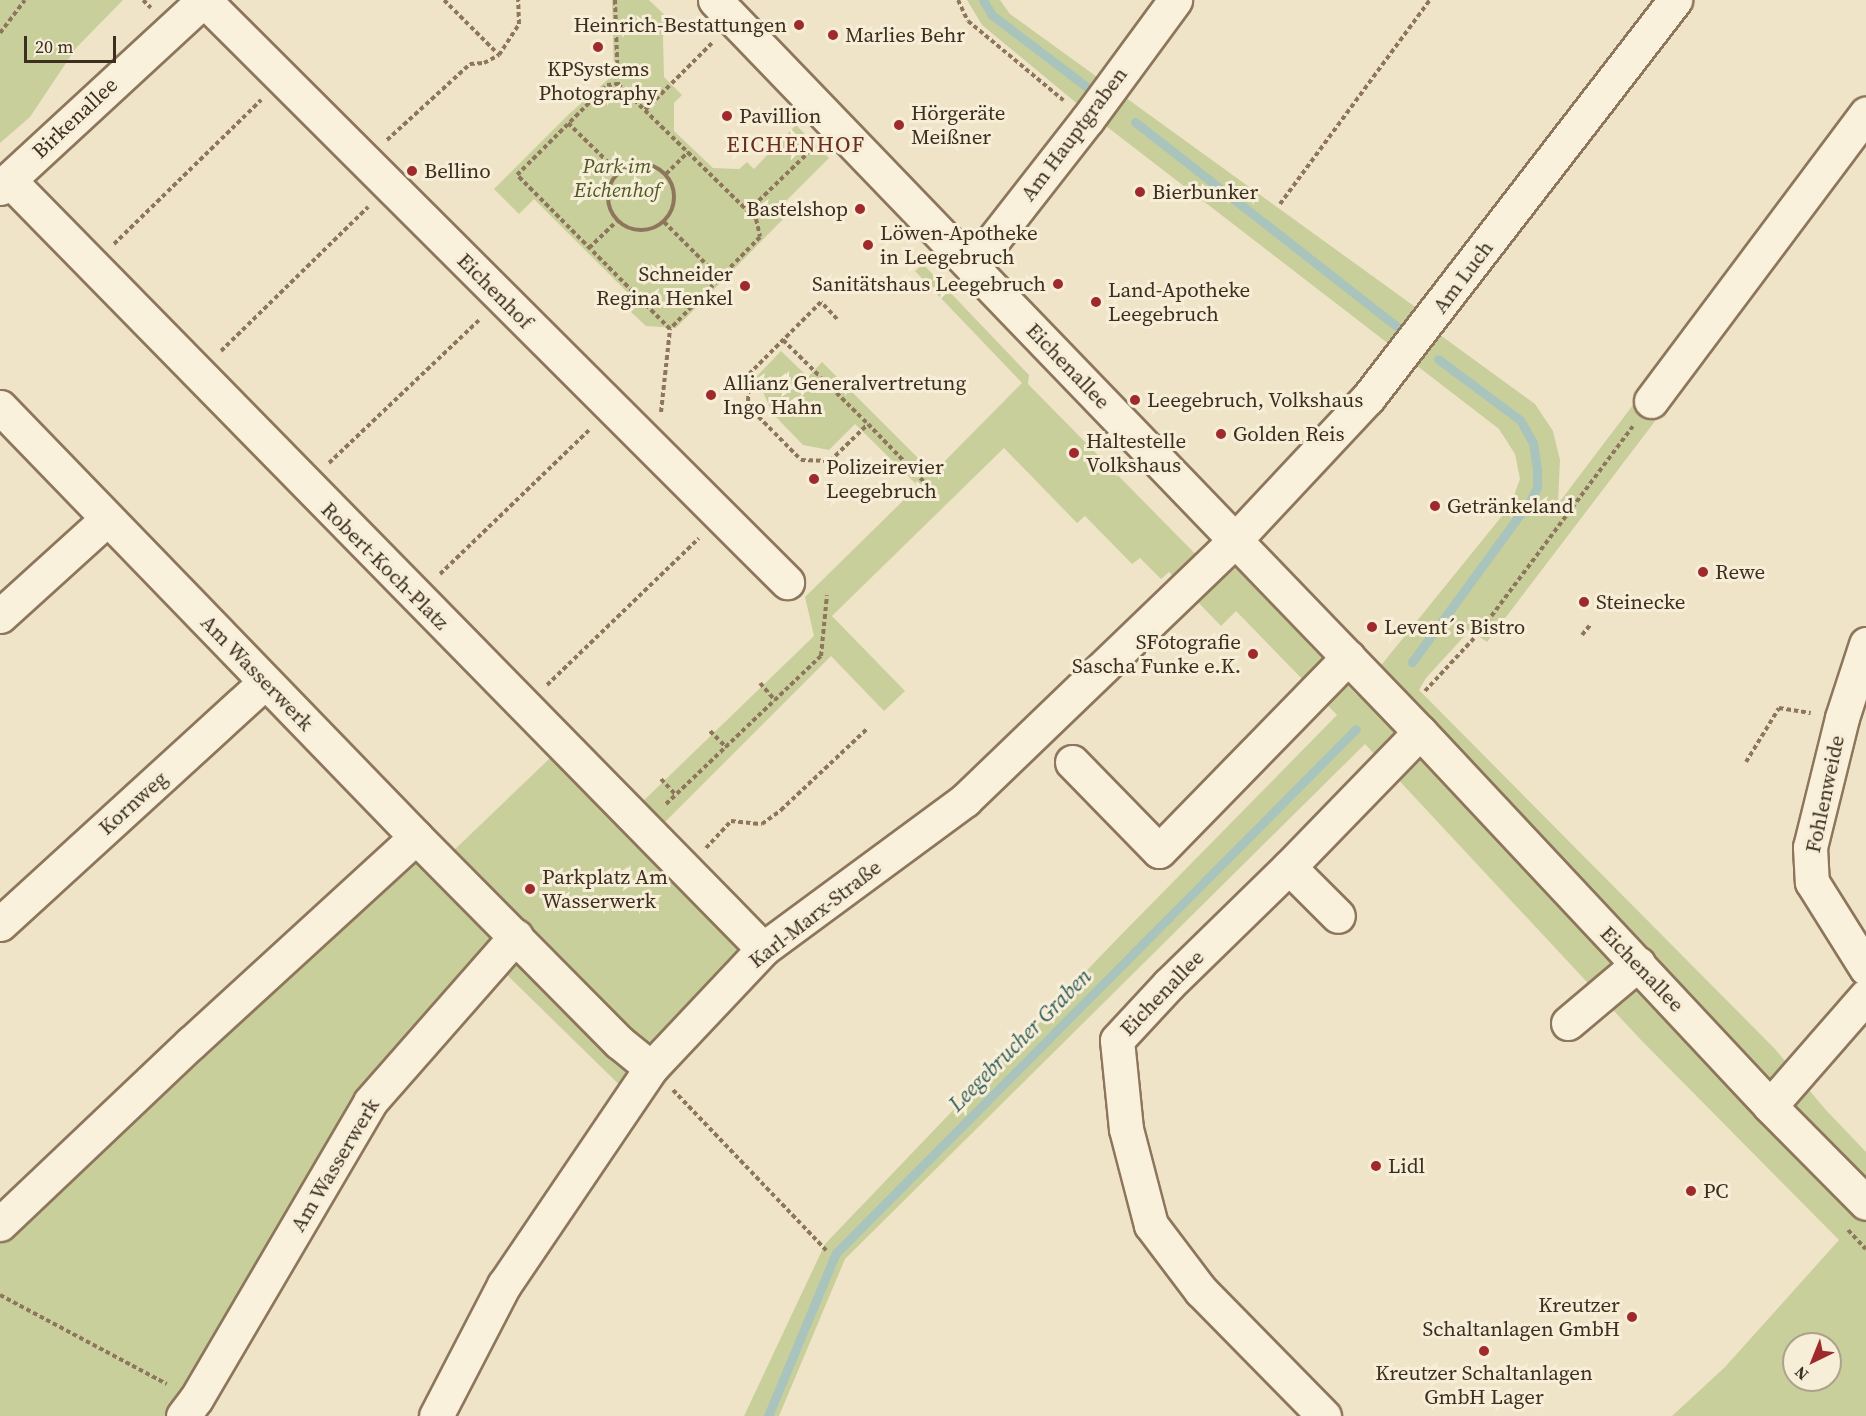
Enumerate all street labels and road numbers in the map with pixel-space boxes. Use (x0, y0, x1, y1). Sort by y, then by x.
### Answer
street label: Am Hauptgraben (1015, 62, 1133, 206)
street label: Birkenallee (27, 72, 123, 164)
street label: Am Luch (1428, 236, 1498, 318)
street label: Eichenhof (452, 248, 538, 334)
street label: Eichenallee (1021, 318, 1115, 414)
street label: Robert-Koch-Platz (316, 497, 454, 635)
street label: Am Wasserwerk (195, 610, 319, 736)
street label: Fohlenweide (1800, 733, 1850, 855)
street label: Kornweg (94, 766, 172, 840)
street label: Karl-Marx-Straße (744, 855, 886, 973)
street label: Eichenallee (1595, 921, 1689, 1017)
street label: Eichenallee (1115, 945, 1209, 1041)
street label: Am Wasserwerk (285, 1094, 385, 1236)

